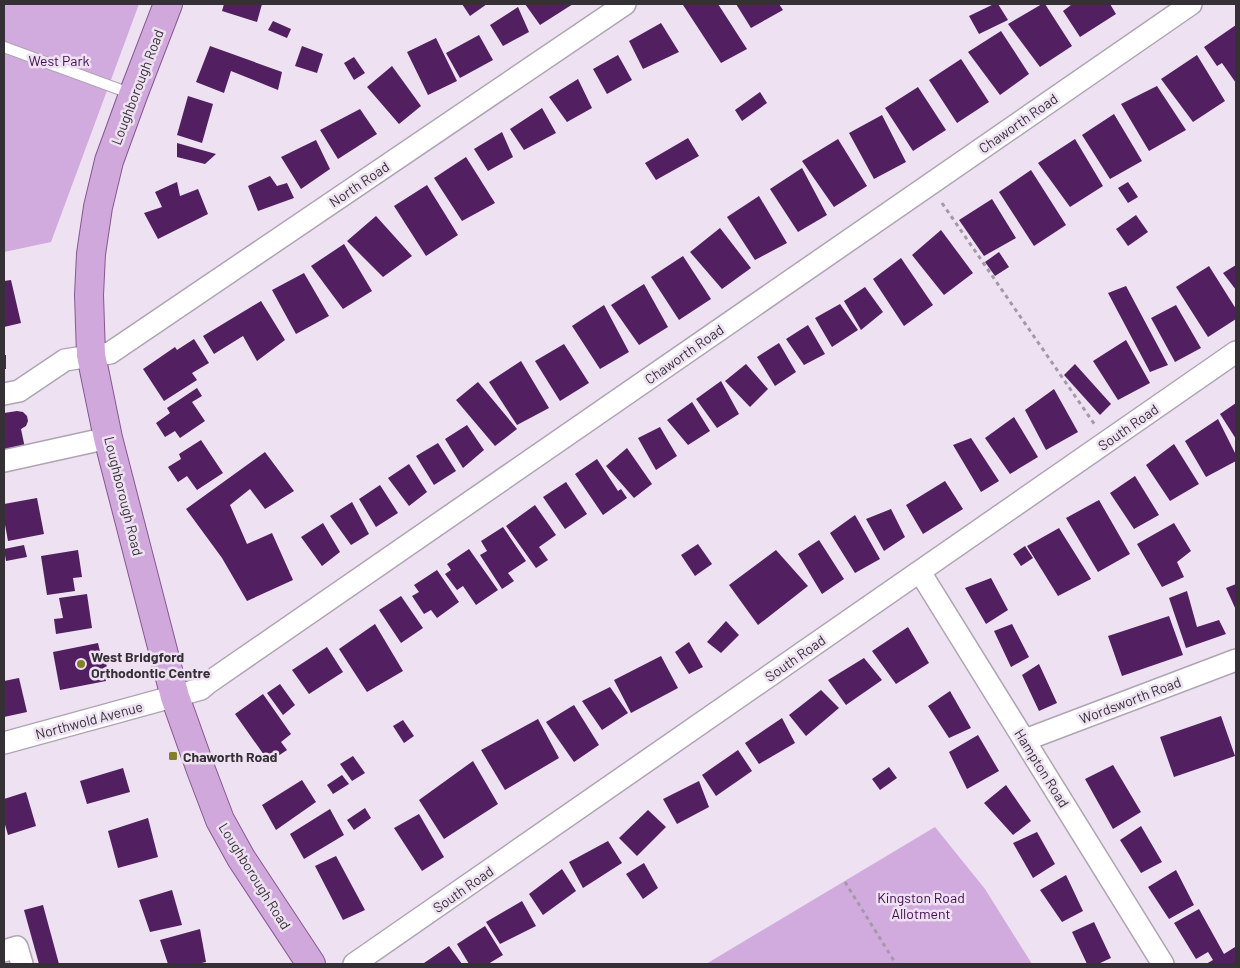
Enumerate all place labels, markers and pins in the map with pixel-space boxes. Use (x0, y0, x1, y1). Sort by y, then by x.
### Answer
place label: West Bridgford Orthodontic Centre (91, 648, 211, 681)
marker: West Bridgford Orthodontic Centre (75, 658, 87, 670)
place label: Chaworth Road (183, 748, 278, 765)
marker: Chaworth Road (167, 750, 179, 762)

